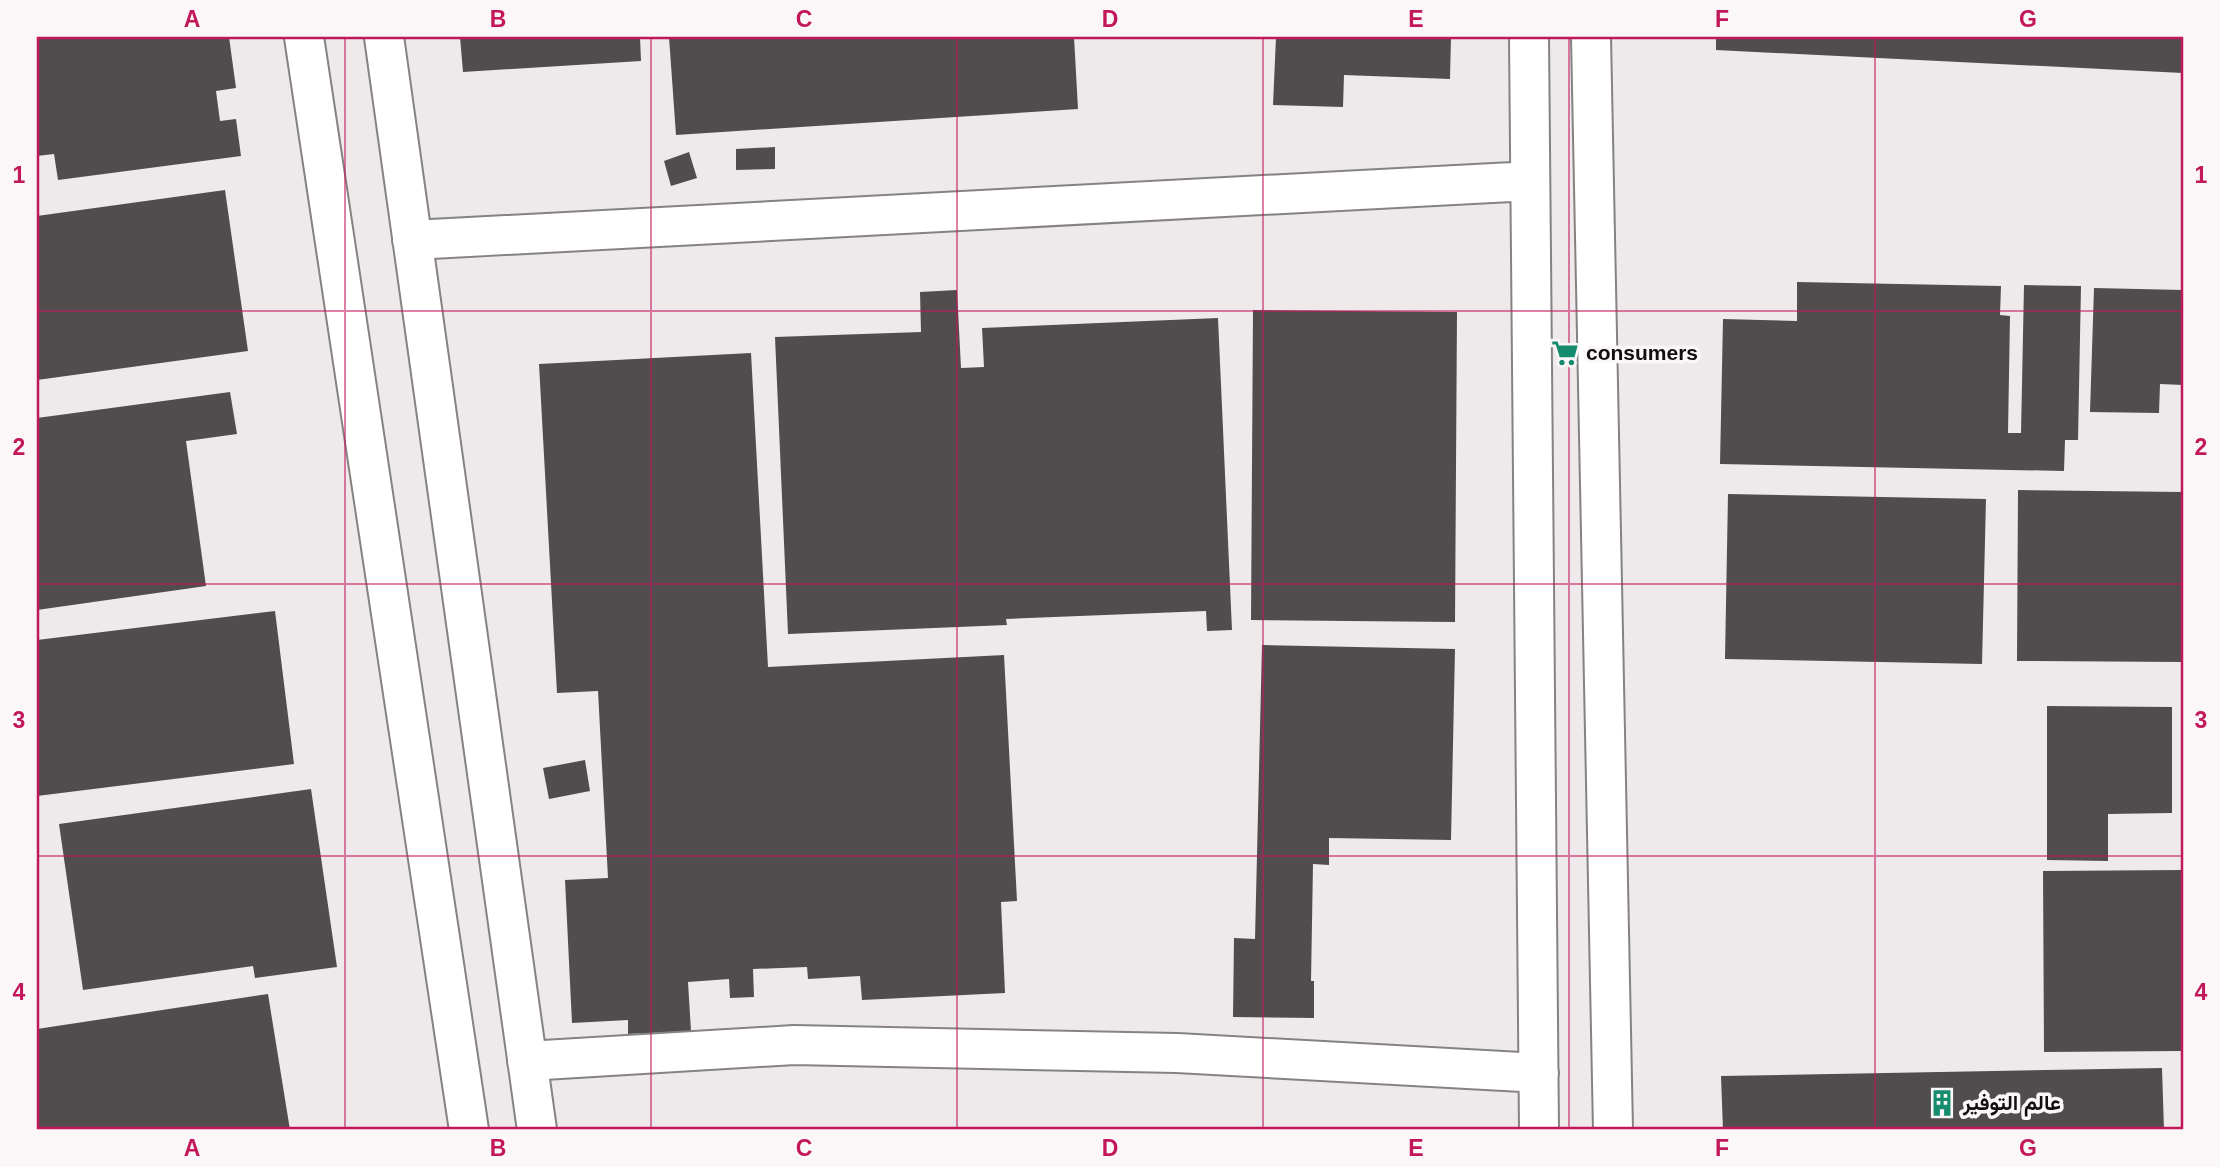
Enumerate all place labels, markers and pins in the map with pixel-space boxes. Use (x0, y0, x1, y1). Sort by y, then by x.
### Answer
supermarket icon: consumers (1550, 338, 1580, 368)
place label: consumers (1586, 341, 1698, 364)
building icon: عالم التوفير (1927, 1088, 1957, 1118)
place label: عالم التوفير (1962, 1091, 2061, 1117)

